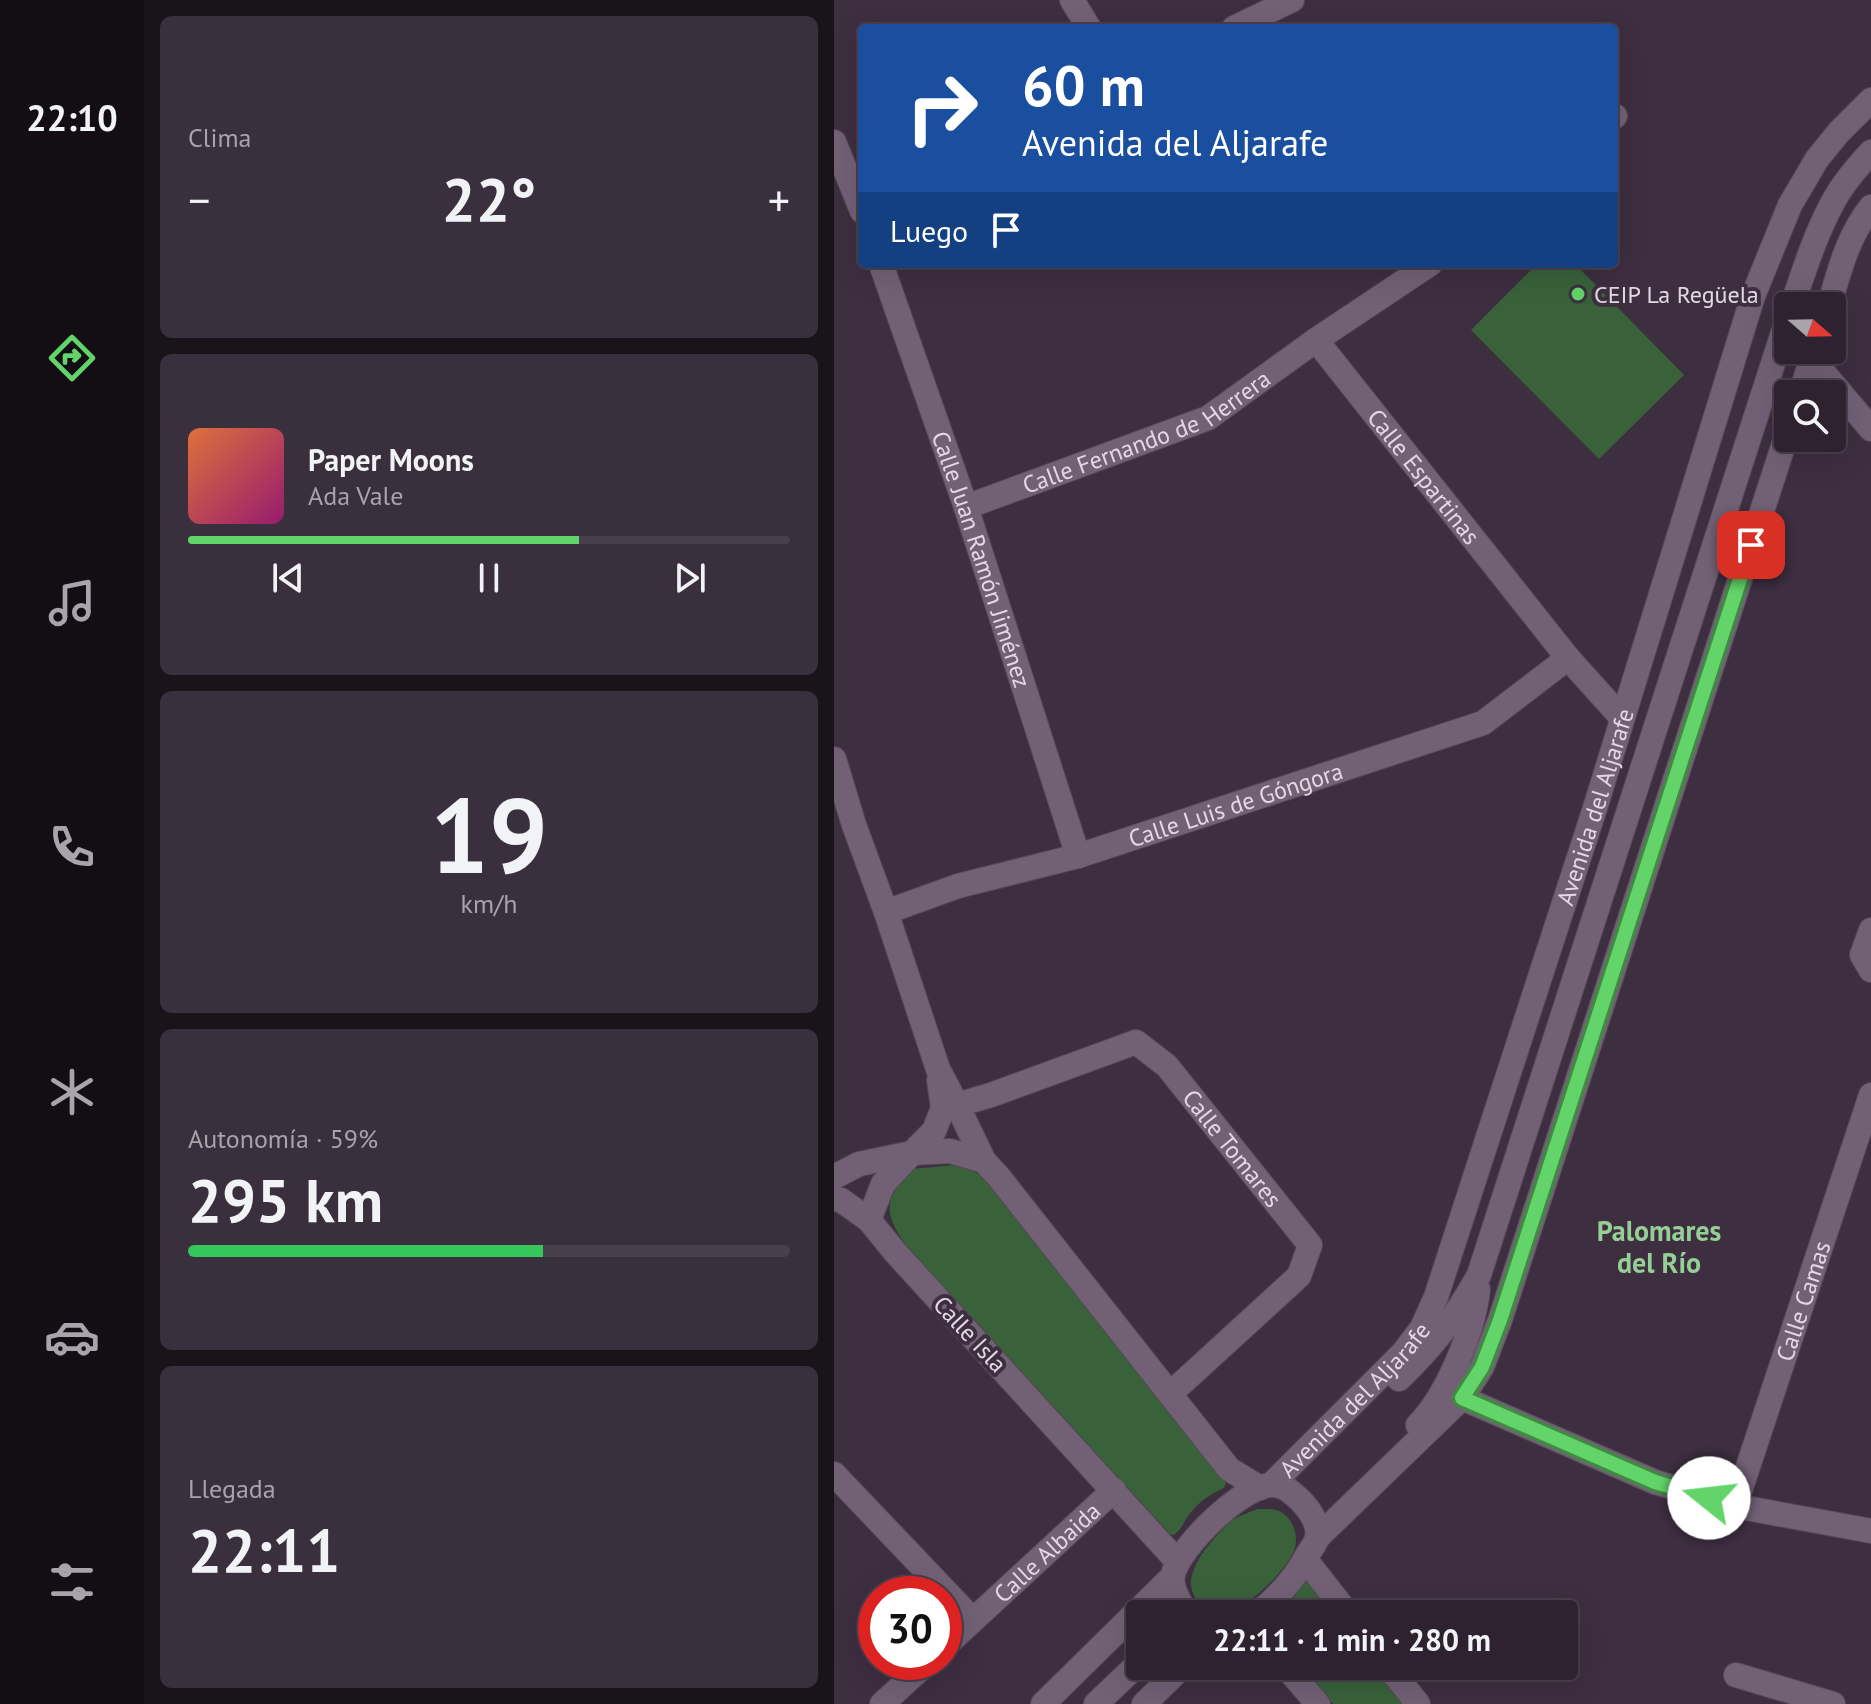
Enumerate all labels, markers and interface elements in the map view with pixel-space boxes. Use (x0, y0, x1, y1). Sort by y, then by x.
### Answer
text: 60 m (1022, 49, 1145, 121)
icon: right (890, 56, 994, 160)
text: 22:10 (26, 94, 118, 141)
text: Avenida del Aljarafe (1022, 119, 1328, 166)
text: Clima (188, 121, 251, 154)
text: 22° (442, 160, 536, 238)
text: − (188, 171, 210, 228)
text: + (768, 171, 790, 228)
icon: arrive (984, 208, 1028, 252)
text: Luego (890, 211, 968, 250)
place label: CEIP La Regüela (1594, 279, 1759, 310)
marker: CEIP La Regüela (1569, 285, 1587, 303)
north arrow (1774, 292, 1846, 364)
map controls (1774, 292, 1846, 452)
icon: directions (44, 330, 100, 386)
street label: Calle Fernando de Herrera (1018, 363, 1276, 500)
button: search (1774, 380, 1846, 452)
street label: Calle Espartinas (1361, 402, 1487, 550)
street label: Calle Juan Ramón Jiménez (925, 427, 1038, 691)
text: Paper Moons (308, 440, 474, 479)
text: Ada Vale (308, 479, 403, 512)
pin (1717, 511, 1785, 579)
icon: arrive (1729, 523, 1773, 567)
icon: previous (266, 556, 310, 600)
icon: pause (467, 556, 511, 600)
icon: next (668, 556, 712, 600)
icon: music (44, 575, 100, 631)
street label: Avenida del Aljarafe (1549, 705, 1640, 909)
street label: Calle Luis de Góngora (1124, 755, 1347, 854)
text: 19 (430, 767, 548, 902)
icon: phone (44, 819, 100, 875)
text: km/h (461, 887, 518, 920)
icon: climate (44, 1064, 100, 1120)
street label: Calle Tomares (1176, 1083, 1289, 1213)
text: Autonomía · 59% (188, 1122, 378, 1155)
text: 295 km (188, 1161, 383, 1239)
district label: Palomares del Río (1597, 1212, 1722, 1281)
street label: Calle Camas (1769, 1237, 1837, 1365)
street label: Calle Isla (927, 1289, 1013, 1379)
icon: car (44, 1309, 100, 1365)
street label: Avenida del Aljarafe (1272, 1316, 1436, 1484)
position arrow (1667, 1456, 1751, 1540)
text: Llegada (188, 1472, 276, 1505)
street label: Calle Albaida (987, 1495, 1107, 1609)
text: 22:11 (188, 1511, 340, 1589)
icon: filters (44, 1554, 100, 1610)
speed limit sign: 30 (858, 1576, 962, 1680)
text: 22:11 · 1 min · 280 m (1213, 1620, 1491, 1659)

